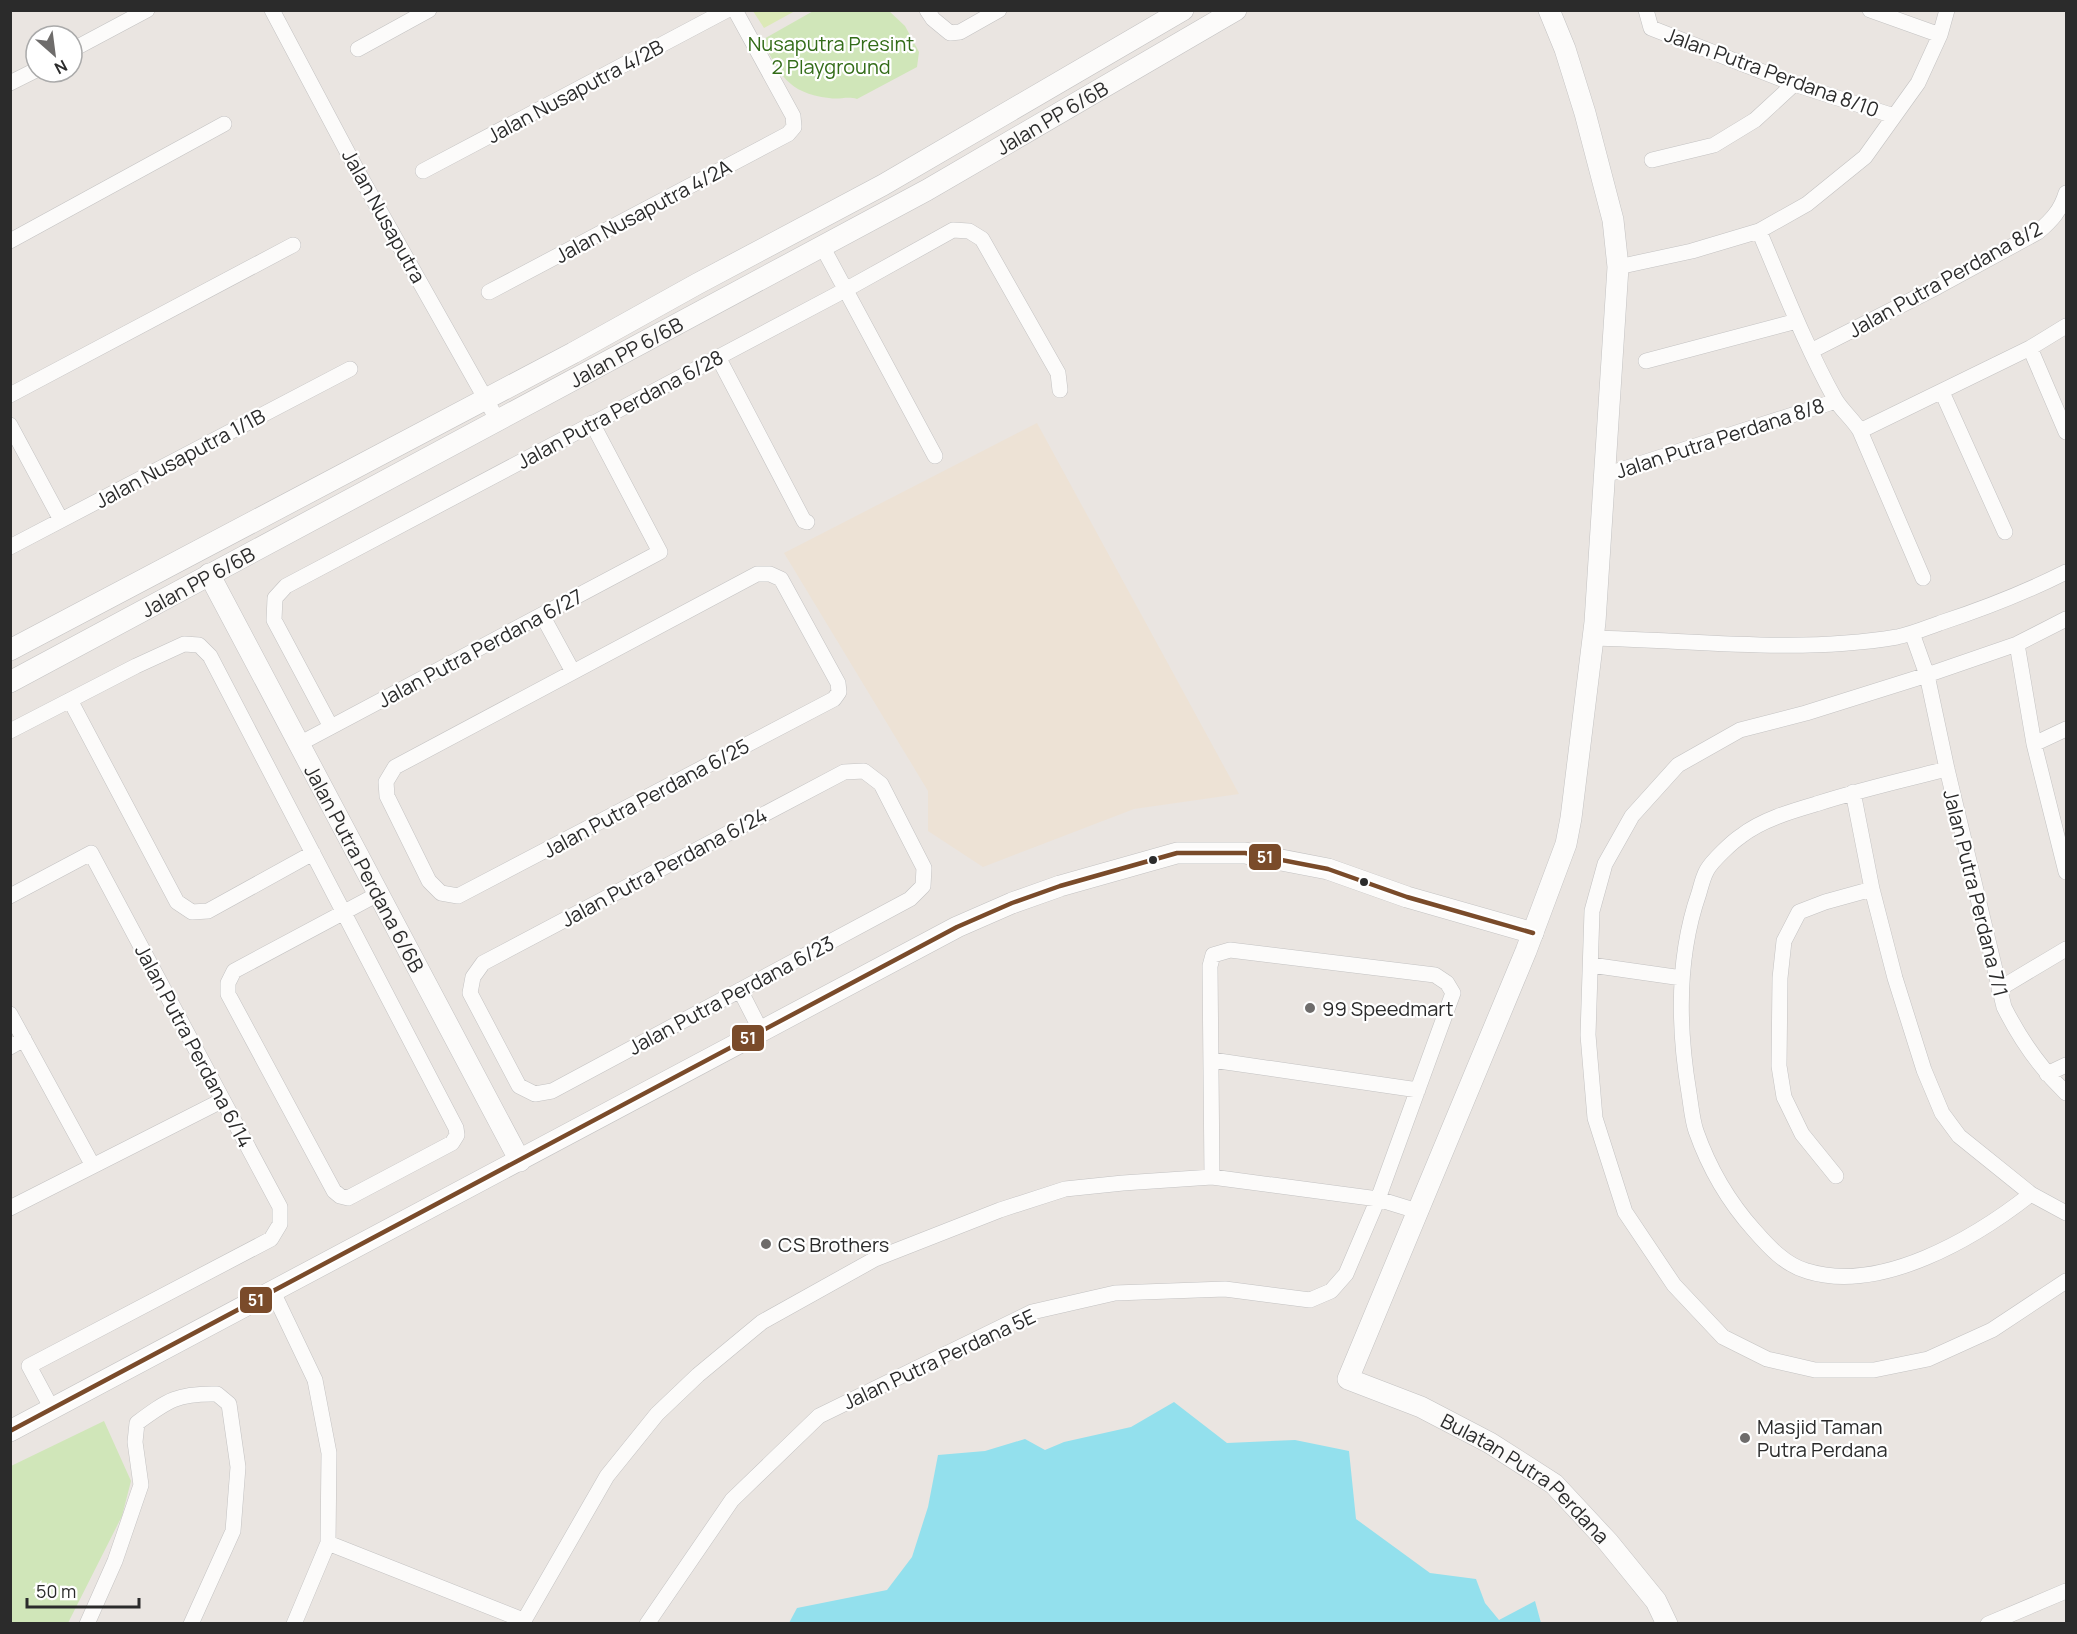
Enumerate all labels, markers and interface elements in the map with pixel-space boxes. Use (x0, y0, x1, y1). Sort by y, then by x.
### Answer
street label: Jalan Putra Perdana 8/10 (1661, 21, 1883, 123)
north arrow (24, 24, 84, 84)
park label: Nusaputra Presint 2 Playground (748, 30, 914, 80)
street label: Jalan Nusaputra 4/2B (482, 33, 668, 149)
text: N (51, 55, 71, 80)
street label: Jalan PP 6/6B (991, 74, 1113, 161)
street label: Jalan Nusaputra (336, 144, 432, 288)
street label: Jalan Nusaputra 4/2A (550, 153, 736, 269)
street label: Jalan Putra Perdana 8/2 (1843, 215, 2047, 343)
street label: Jalan PP 6/6B (564, 310, 687, 393)
street label: Jalan Putra Perdana 6/28 (512, 343, 728, 475)
street label: Jalan Putra Perdana 8/8 (1612, 392, 1828, 484)
street label: Jalan Nusaputra 1/1B (90, 402, 270, 514)
street label: Jalan PP 6/6B (136, 540, 259, 623)
street label: Jalan Putra Perdana 6/27 (373, 583, 587, 713)
street label: Jalan Putra Perdana 6/25 (538, 732, 754, 864)
street label: Jalan Putra Perdana 6/6B (299, 760, 431, 977)
street label: Jalan Putra Perdana 7/1 (1937, 787, 2015, 999)
street label: Jalan Putra Perdana 6/24 (556, 801, 772, 933)
line badge: 51 (1248, 843, 1282, 871)
text: 51 (1257, 846, 1273, 868)
unlabelled marker (1147, 854, 1159, 866)
unlabelled marker (1358, 876, 1370, 888)
street label: Jalan Putra Perdana 6/23 (623, 929, 839, 1061)
street label: Jalan Putra Perdana 6/14 (129, 940, 259, 1152)
place label: 99 Speedmart (1322, 995, 1454, 1022)
marker: 99 Speedmart (1303, 1001, 1317, 1015)
line badge: 51 (731, 1024, 765, 1052)
text: 51 (740, 1027, 756, 1049)
place label: CS Brothers (778, 1231, 889, 1258)
marker: CS Brothers (759, 1237, 773, 1251)
line badge: 51 (239, 1286, 273, 1314)
text: 51 (248, 1289, 264, 1311)
street label: Jalan Putra Perdana 5E (838, 1302, 1040, 1416)
street label: Bulatan Putra Perdana (1436, 1406, 1616, 1549)
place label: Masjid Taman Putra Perdana (1757, 1413, 1888, 1463)
marker: Masjid Taman Putra Perdana (1738, 1431, 1752, 1445)
scale bar (27, 1571, 140, 1609)
text: 50 m (36, 1579, 76, 1603)

